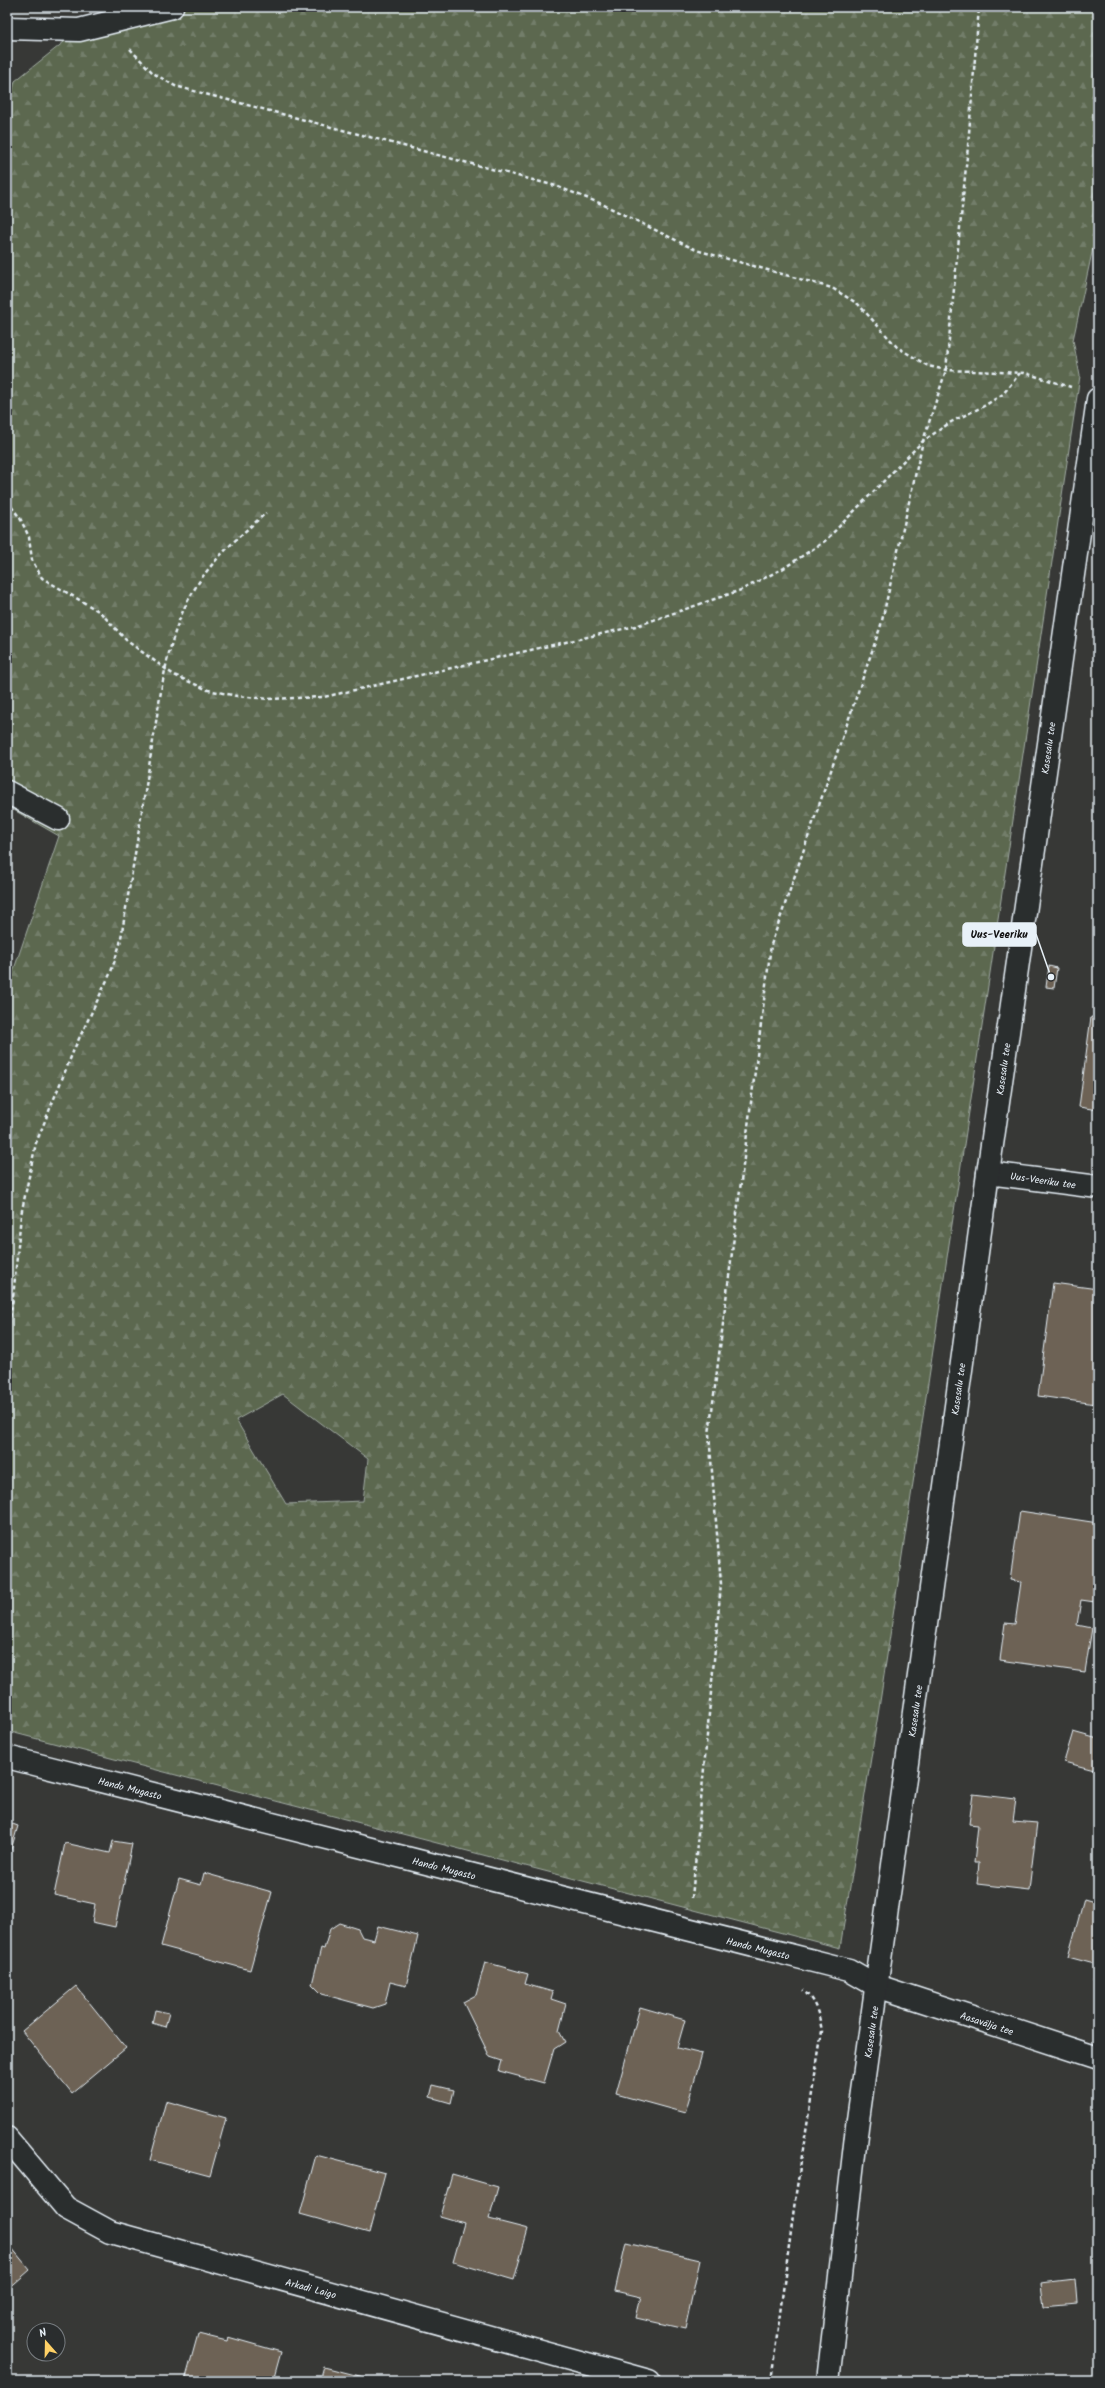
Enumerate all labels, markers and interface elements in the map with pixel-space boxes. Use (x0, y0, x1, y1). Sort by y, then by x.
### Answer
street label: Kasesalu tee (1037, 721, 1061, 775)
callout: Uus-Veeriku (963, 923, 1036, 946)
text: Uus-Veeriku (970, 926, 1028, 944)
street label: Kasesalu tee (992, 1042, 1016, 1096)
street label: Uus-Veeriku tee (1009, 1168, 1077, 1194)
street label: Kasesalu tee (947, 1362, 971, 1416)
street label: Kasesalu tee (904, 1684, 928, 1738)
street label: Hando Mugasto (96, 1773, 164, 1805)
street label: Hando Mugasto (410, 1853, 478, 1885)
street label: Hando Mugasto (724, 1933, 792, 1965)
street label: Kasesalu tee (860, 2005, 884, 2059)
street label: Aasavälja tee (958, 2008, 1016, 2040)
street label: Arkadi Laigo (284, 2275, 338, 2304)
north arrow (26, 2322, 66, 2362)
text: N (37, 2324, 49, 2343)

